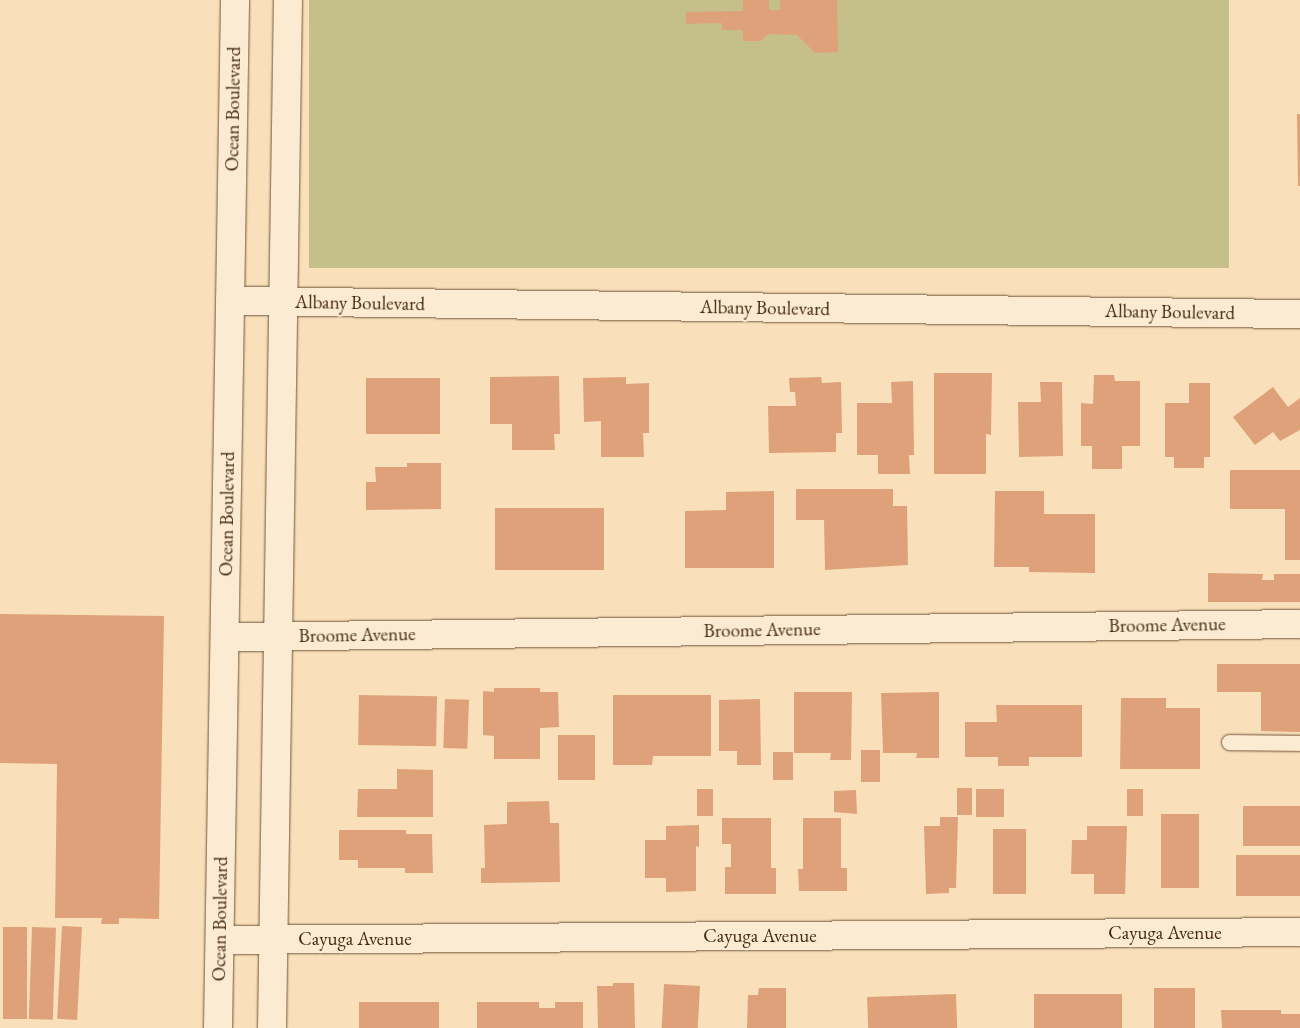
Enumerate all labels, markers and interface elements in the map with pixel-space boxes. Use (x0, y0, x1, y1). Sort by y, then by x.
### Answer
street label: Ocean Boulevard (221, 46, 245, 172)
street label: Albany Boulevard (295, 290, 425, 316)
street label: Albany Boulevard (700, 295, 830, 321)
street label: Albany Boulevard (1105, 299, 1235, 325)
street label: Ocean Boulevard (215, 451, 239, 577)
street label: Broome Avenue (1108, 613, 1226, 637)
street label: Broome Avenue (703, 618, 821, 642)
street label: Broome Avenue (298, 623, 416, 647)
street label: Ocean Boulevard (208, 856, 232, 982)
street label: Cayuga Avenue (1108, 922, 1222, 944)
street label: Cayuga Avenue (703, 925, 817, 947)
street label: Cayuga Avenue (298, 928, 412, 950)

